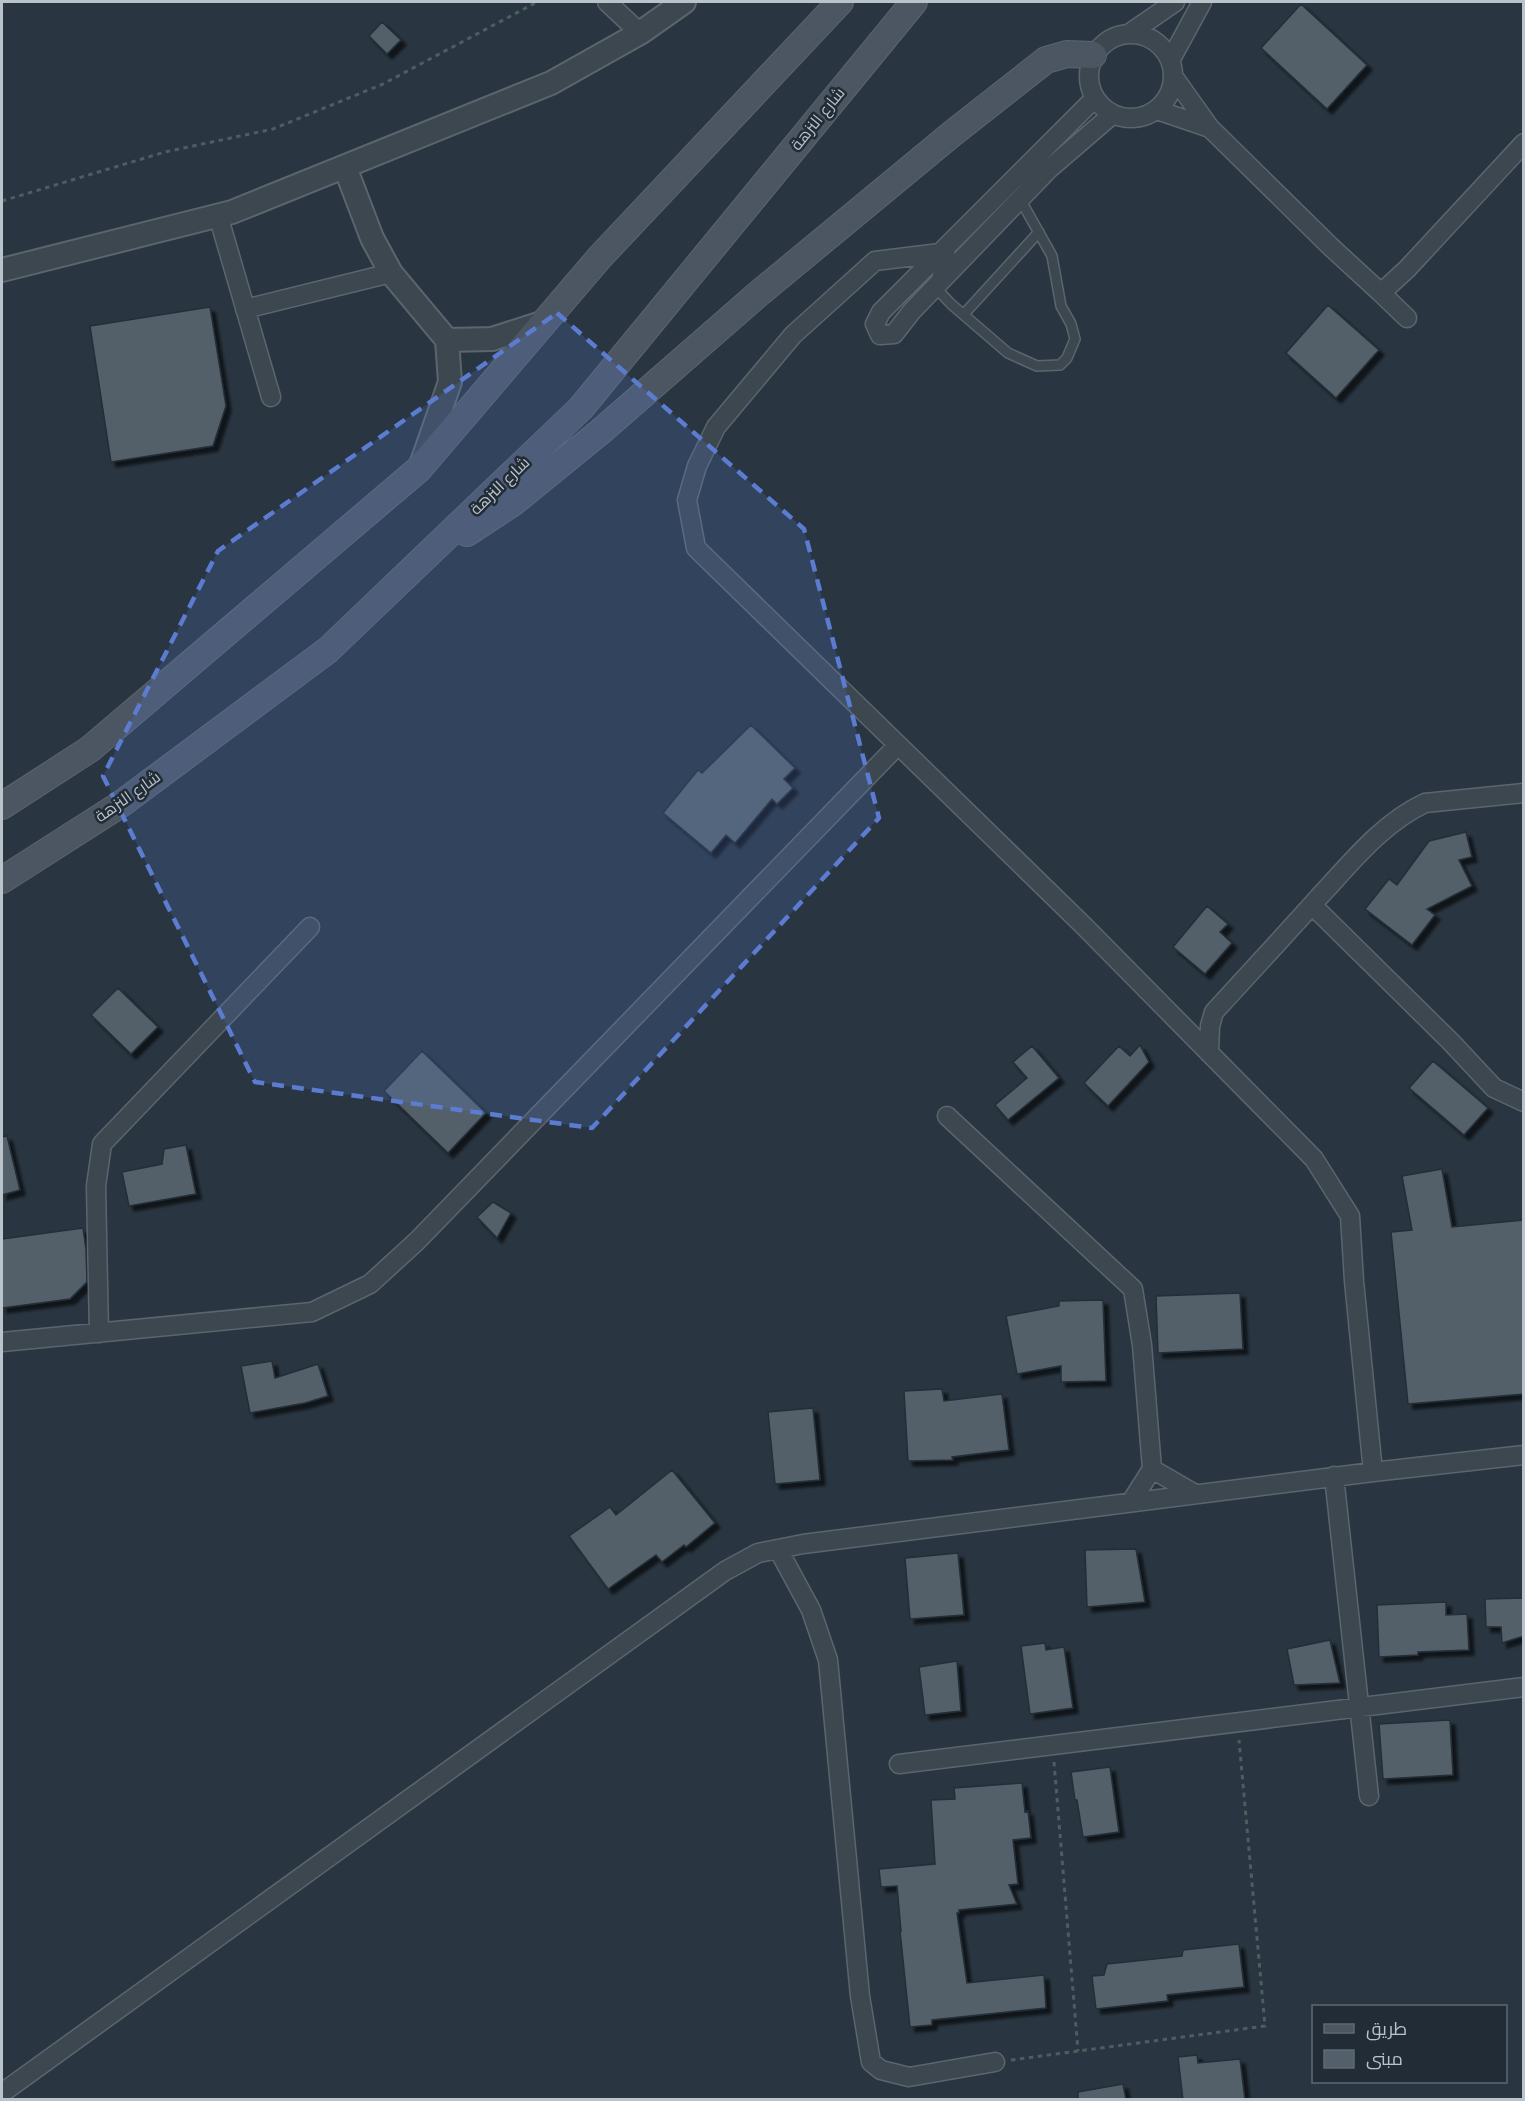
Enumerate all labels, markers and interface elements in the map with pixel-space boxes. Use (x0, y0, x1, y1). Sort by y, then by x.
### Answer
street label: شارع النزهة (786, 83, 850, 155)
street label: شارع النزهة (465, 452, 535, 520)
street label: شارع النزهة (91, 766, 165, 828)
legend (1312, 2005, 1507, 2083)
text: طريق (1366, 2017, 1407, 2041)
text: مبنى (1366, 2047, 1403, 2071)

